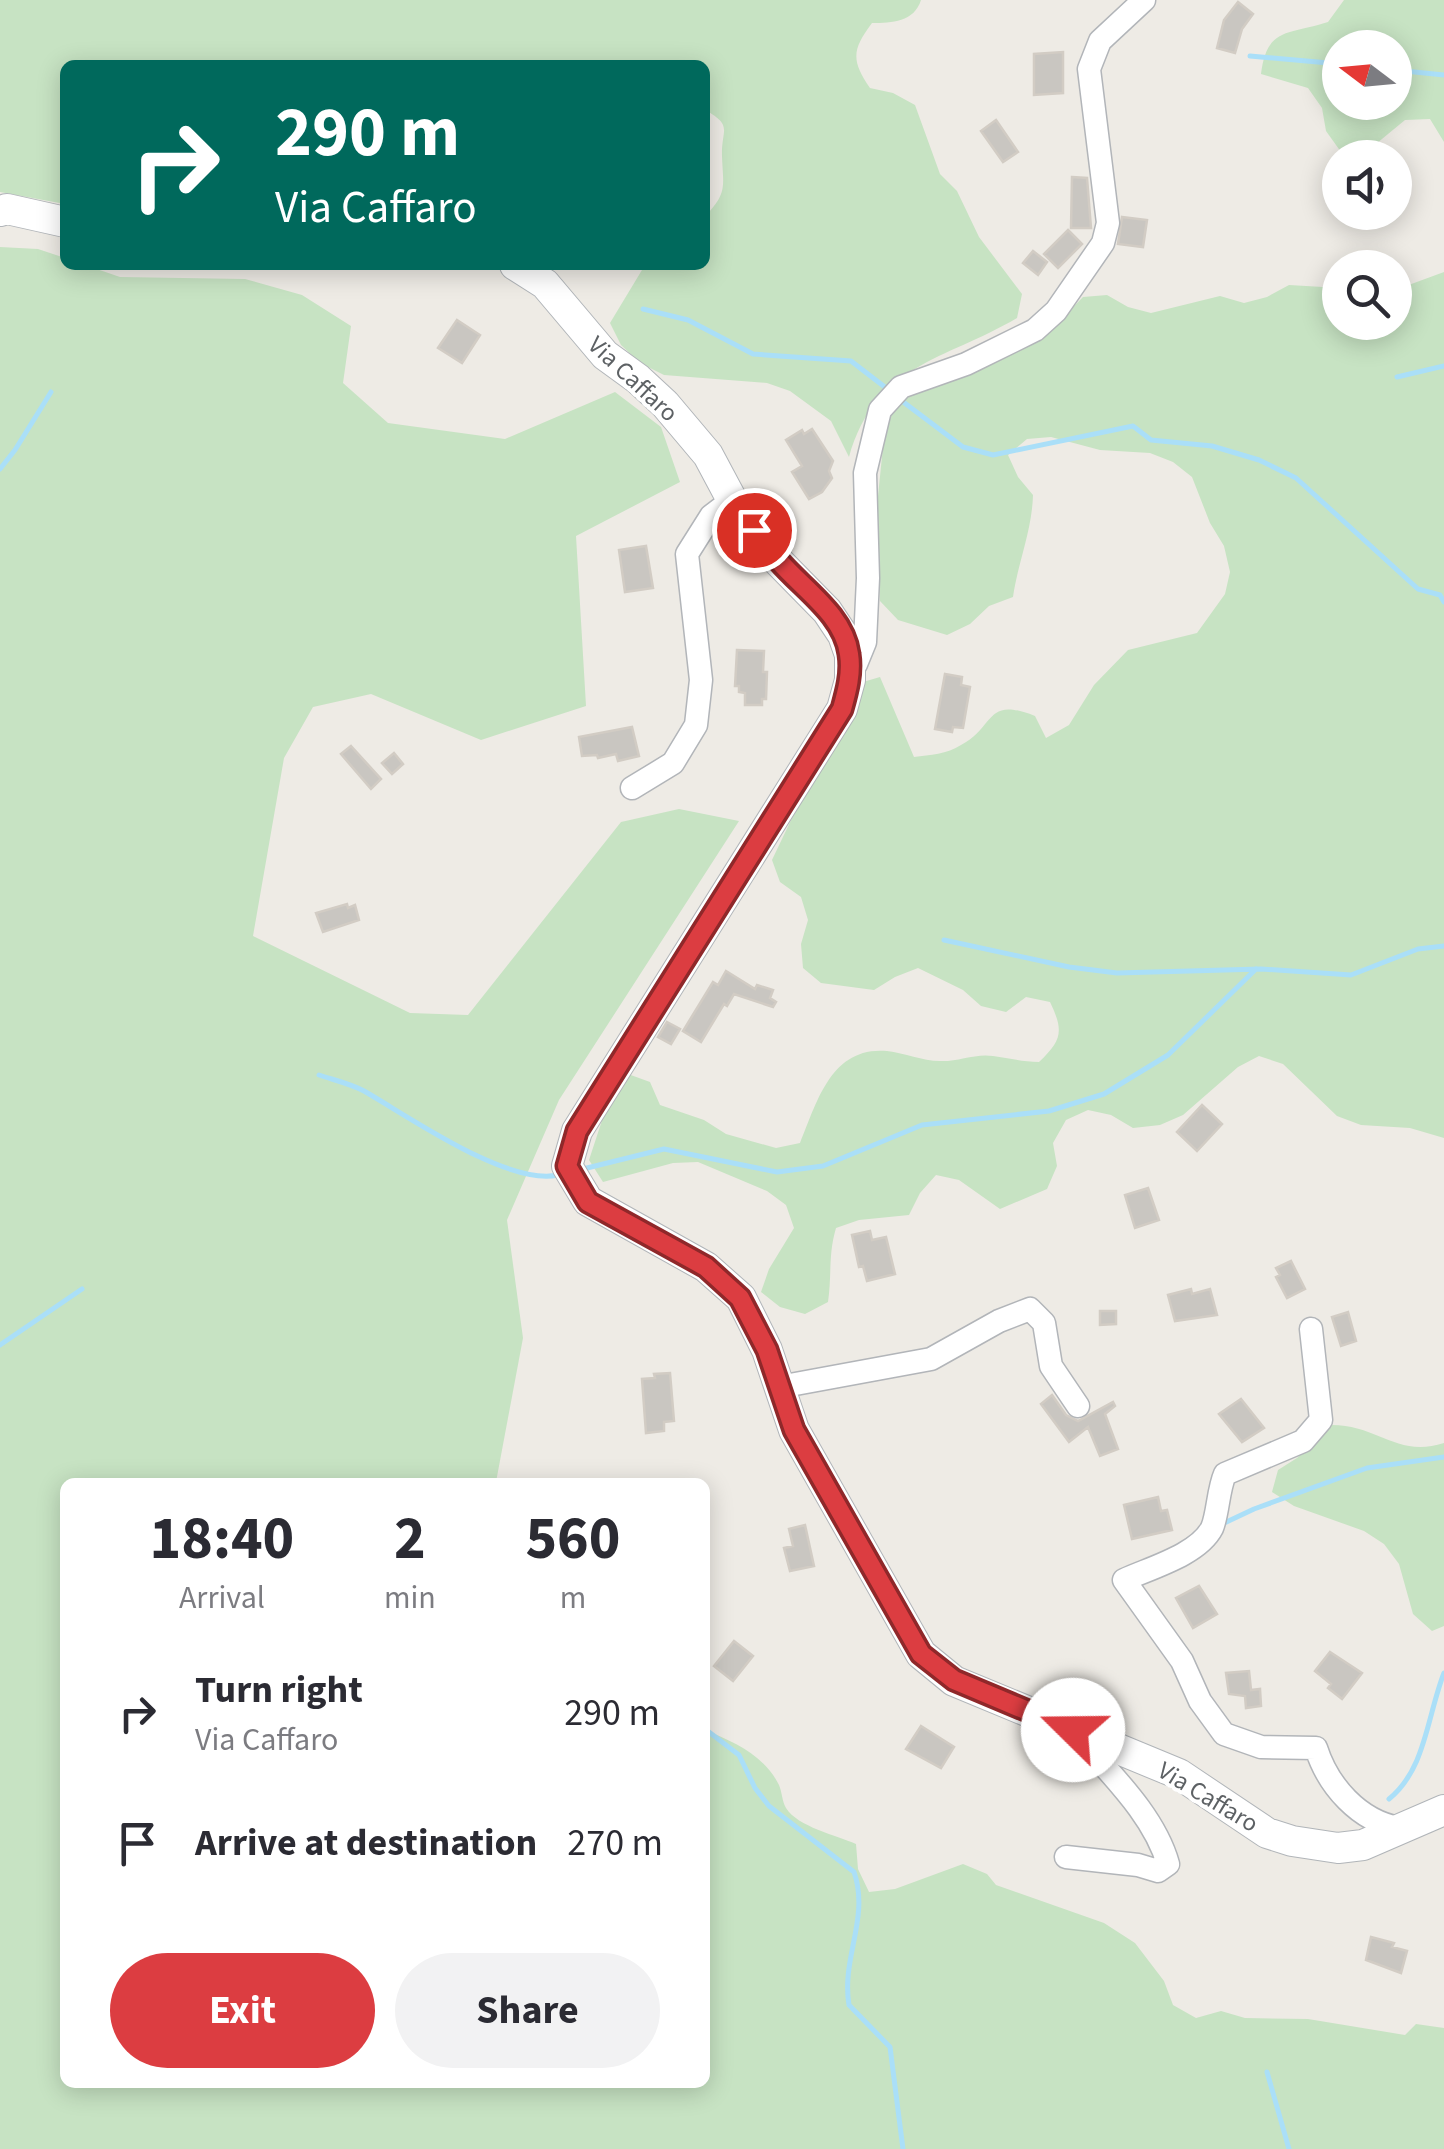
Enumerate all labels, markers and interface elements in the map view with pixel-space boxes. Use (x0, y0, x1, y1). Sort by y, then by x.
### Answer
north arrow (1322, 30, 1412, 120)
map controls (1322, 30, 1412, 340)
text: 290 m (275, 83, 460, 183)
icon: right (110, 100, 240, 230)
button: sound (1322, 140, 1412, 230)
text: Via Caffaro (275, 176, 477, 240)
button: search (1322, 250, 1412, 340)
street label: Via Caffaro (580, 328, 686, 430)
pin (712, 488, 797, 573)
icon: arrive (727, 503, 782, 558)
text: 18:40 (150, 1497, 294, 1582)
text: 2 (394, 1497, 426, 1582)
text: 560 (525, 1497, 620, 1582)
text: Arrival (179, 1575, 265, 1621)
text: min (384, 1575, 436, 1621)
text: m (560, 1575, 586, 1621)
text: Turn right (195, 1663, 363, 1717)
position arrow (1021, 1678, 1125, 1782)
icon: right (110, 1686, 165, 1741)
text: 290 m (564, 1686, 660, 1740)
text: Via Caffaro (195, 1717, 338, 1763)
street label: Via Caffaro (1151, 1753, 1265, 1841)
icon: arrive (110, 1816, 165, 1871)
text: Arrive at destination (195, 1816, 537, 1870)
text: 270 m (567, 1816, 663, 1870)
button: Exit (110, 1953, 375, 2068)
button: Share (395, 1953, 660, 2068)

